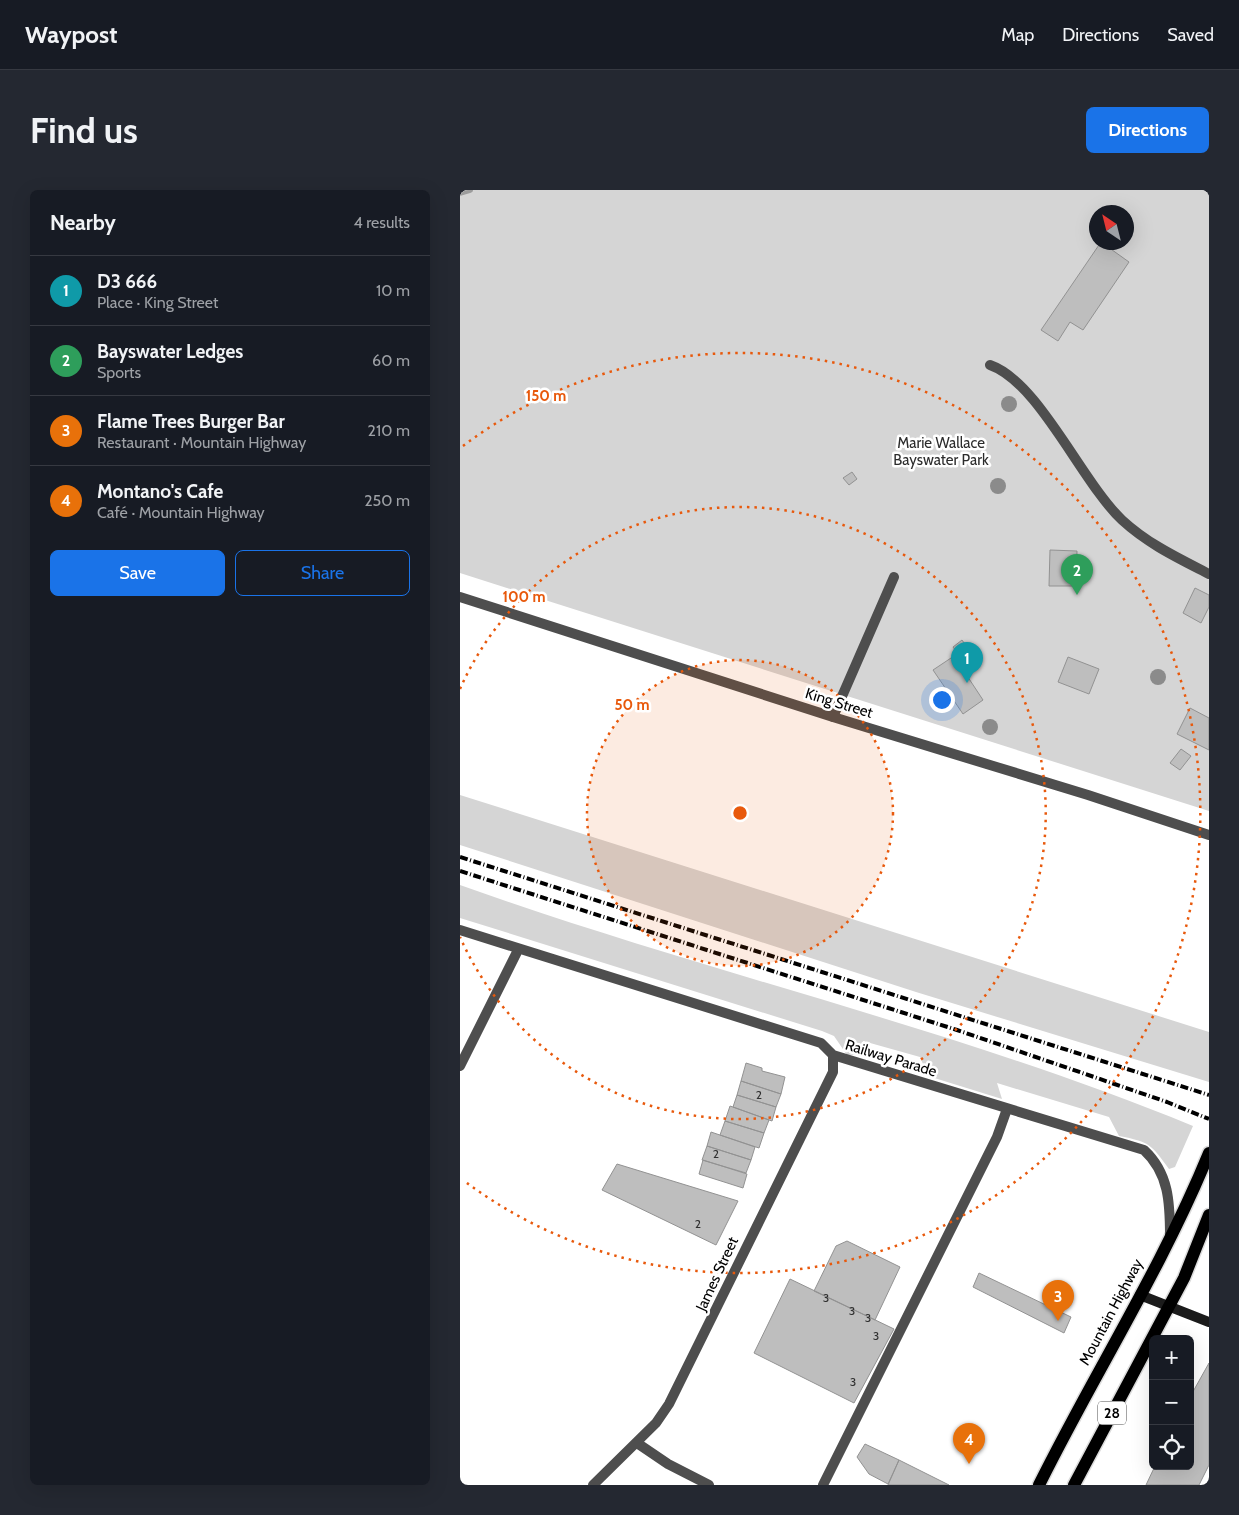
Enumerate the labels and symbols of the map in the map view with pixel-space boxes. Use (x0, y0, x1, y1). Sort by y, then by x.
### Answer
north arrow (1089, 205, 1134, 250)
text: 150 m (526, 387, 566, 405)
park label: Marie Wallace Bayswater Park (893, 434, 989, 469)
pin: 2 (1061, 554, 1093, 595)
text: 100 m (502, 588, 546, 606)
pin: 1 (951, 642, 983, 683)
street label: King Street (803, 684, 875, 722)
your location (929, 687, 955, 713)
text: 50 m (614, 696, 650, 714)
centre of rings (731, 804, 749, 822)
street label: Railway Parade (843, 1036, 939, 1081)
house number: 2 (756, 1087, 762, 1102)
house number: 2 (713, 1146, 719, 1161)
house number: 2 (695, 1216, 701, 1231)
street label: James Street (692, 1234, 742, 1315)
street label: Mountain Highway (1075, 1255, 1147, 1368)
pin: 3 (1042, 1280, 1074, 1321)
house number: 3 (823, 1290, 829, 1305)
house number: 3 (849, 1303, 855, 1318)
house number: 3 (865, 1310, 871, 1325)
house number: 3 (873, 1328, 879, 1343)
house number: 3 (850, 1374, 856, 1389)
road number: 28 (1098, 1402, 1126, 1424)
pin: 4 (953, 1423, 985, 1464)

